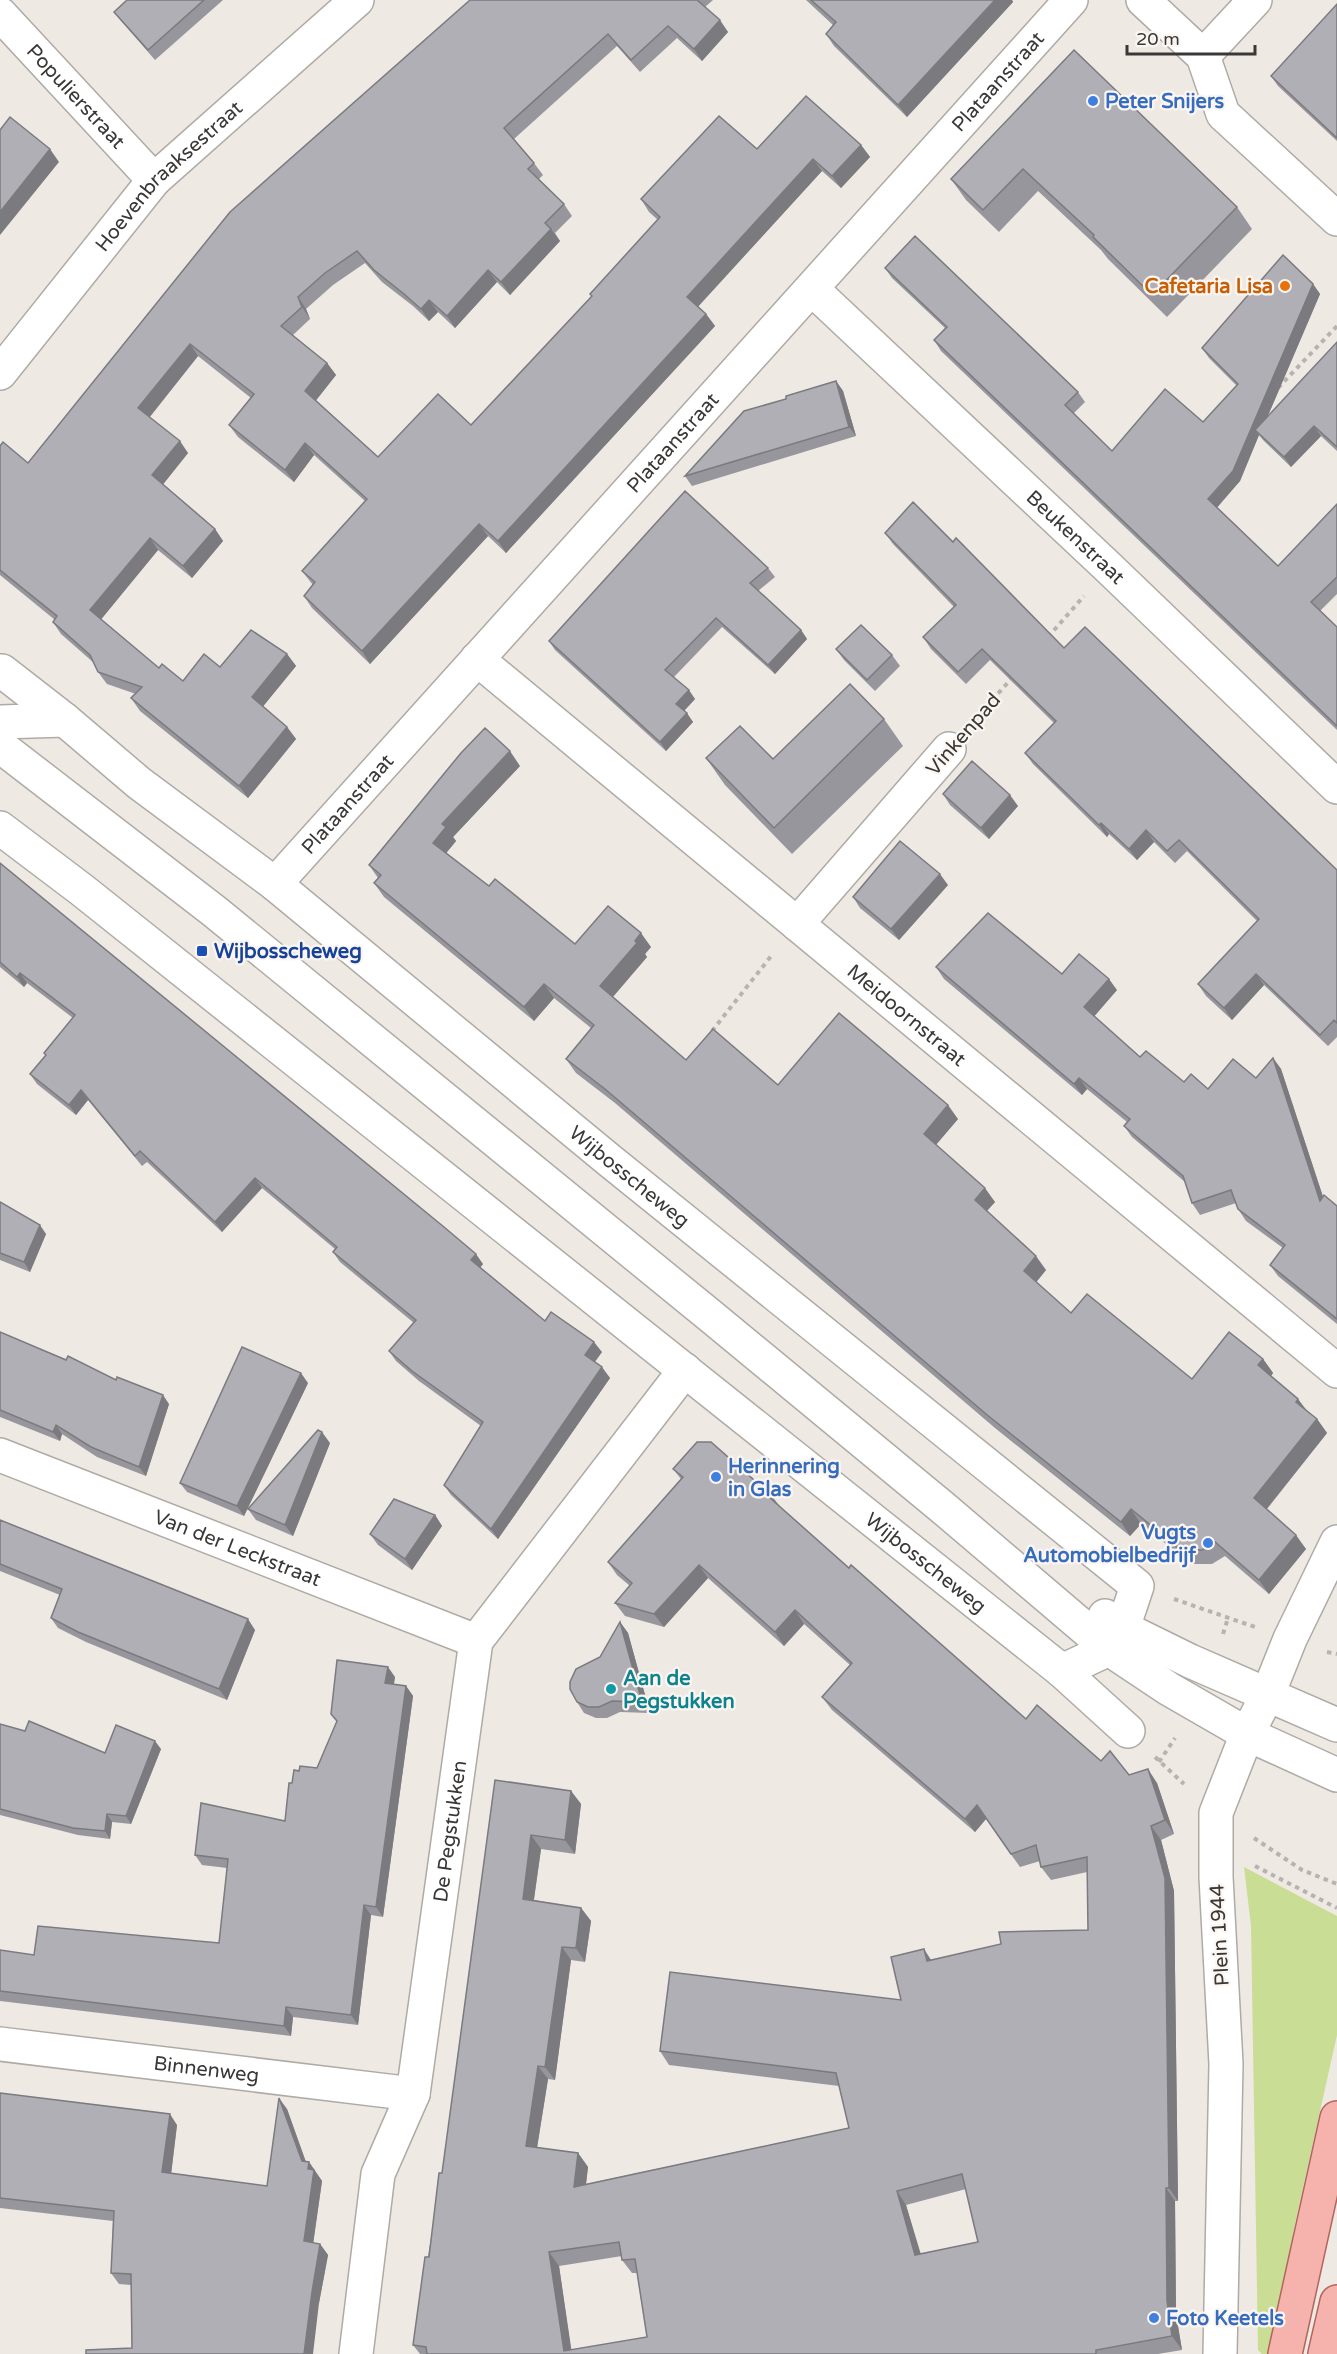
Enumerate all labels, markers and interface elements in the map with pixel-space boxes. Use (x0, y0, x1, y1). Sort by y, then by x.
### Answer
scale bar (1127, 18, 1254, 56)
street label: Plataanstraat (947, 27, 1050, 137)
text: 20 m (1136, 28, 1180, 50)
street label: Populierstraat (21, 40, 130, 154)
place label: Peter Snijers (1105, 90, 1225, 114)
marker: Peter Snijers (1086, 94, 1100, 108)
street label: Hoevenbraaksestraat (91, 96, 248, 257)
place label: Cafetaria Lisa (1144, 275, 1273, 299)
marker: Cafetaria Lisa (1278, 279, 1292, 293)
street label: Plataanstraat (622, 388, 725, 498)
street label: Beukenstraat (1021, 486, 1130, 590)
street label: Vinkenpad (921, 688, 1006, 781)
street label: Plataanstraat (297, 749, 399, 859)
place label: Wijbosscheweg (214, 940, 362, 964)
marker: Wijbosscheweg (195, 944, 209, 958)
street label: Meidoornstraat (842, 960, 971, 1072)
street label: Wijbosscheweg (564, 1121, 694, 1233)
place label: Herinnering in Glas (728, 1455, 840, 1502)
marker: Herinnering in Glas (709, 1470, 723, 1484)
street label: Van der Leckstraat (150, 1505, 324, 1592)
street label: Wijbosscheweg (860, 1508, 991, 1619)
place label: Vugts Automobielbedrijf (1023, 1521, 1196, 1568)
marker: Vugts Automobielbedrijf (1201, 1536, 1215, 1550)
place label: Aan de Pegstukken (623, 1667, 735, 1714)
marker: Aan de Pegstukken (604, 1682, 618, 1696)
street label: De Pegstukken (429, 1759, 472, 1904)
street label: Plein 1944 (1205, 1883, 1235, 1987)
street label: Binnenweg (152, 2052, 260, 2088)
place label: Foto Keetels (1166, 2307, 1284, 2331)
marker: Foto Keetels (1147, 2311, 1161, 2325)

